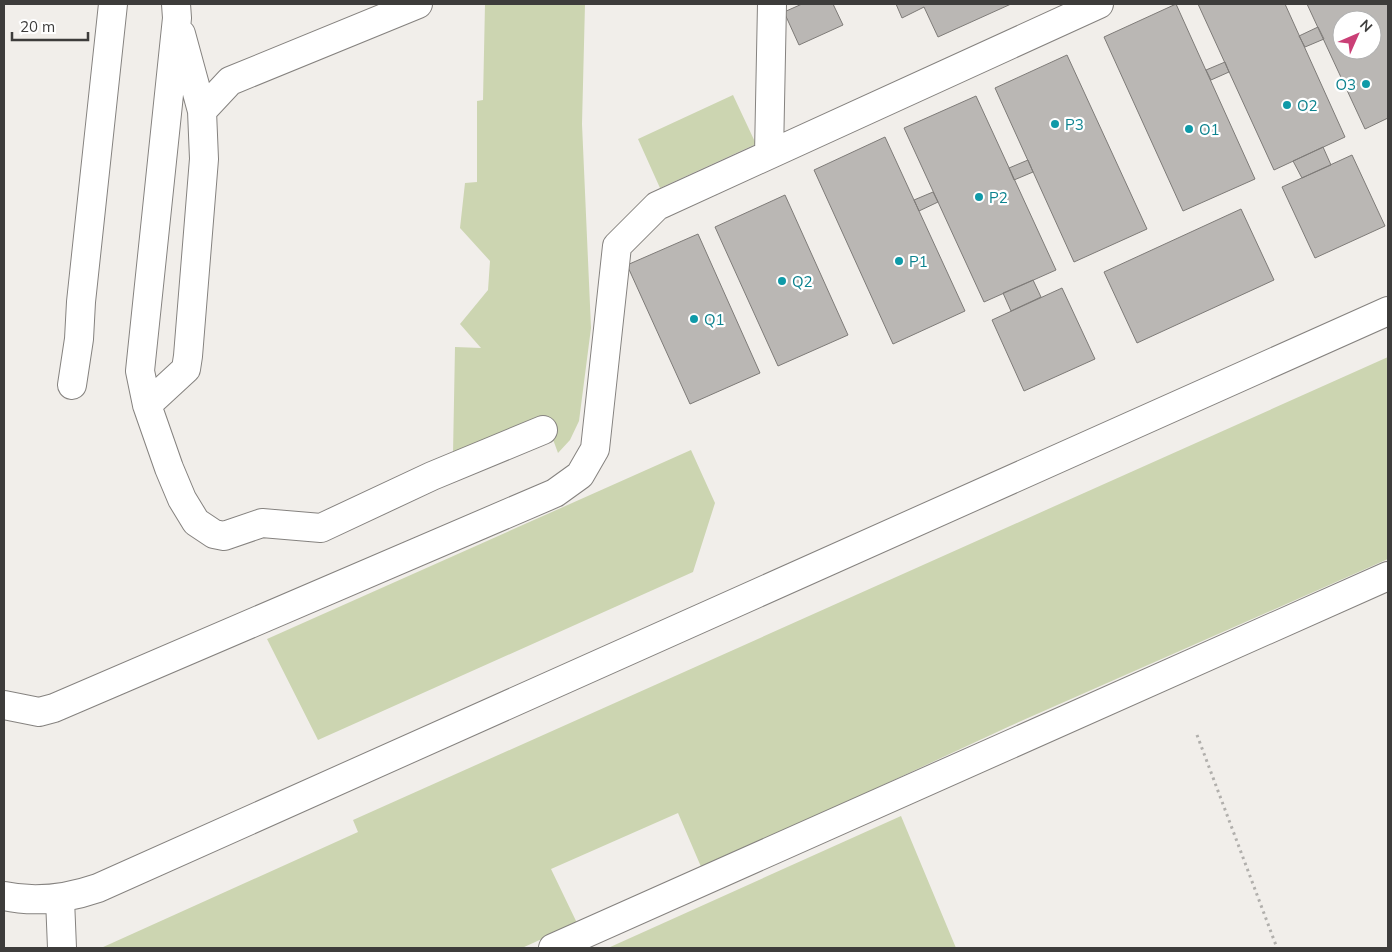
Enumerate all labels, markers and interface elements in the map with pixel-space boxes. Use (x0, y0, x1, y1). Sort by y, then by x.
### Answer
scale bar (12, 10, 89, 42)
north arrow (1332, 10, 1382, 60)
text: N (1356, 16, 1376, 36)
text: 20 m (20, 17, 55, 36)
place label: O3 (1335, 75, 1356, 94)
marker: O3 (1360, 78, 1372, 90)
place label: O2 (1297, 96, 1318, 115)
marker: O2 (1281, 99, 1293, 111)
place label: P3 (1065, 115, 1084, 134)
marker: P3 (1049, 118, 1061, 130)
place label: O1 (1199, 120, 1220, 139)
marker: O1 (1183, 123, 1195, 135)
place label: P2 (989, 188, 1008, 207)
marker: P2 (973, 191, 985, 203)
place label: P1 (909, 252, 928, 271)
marker: P1 (893, 255, 905, 267)
place label: Q2 (792, 272, 813, 291)
marker: Q2 (776, 275, 788, 287)
place label: Q1 (704, 310, 725, 329)
marker: Q1 (688, 313, 700, 325)

